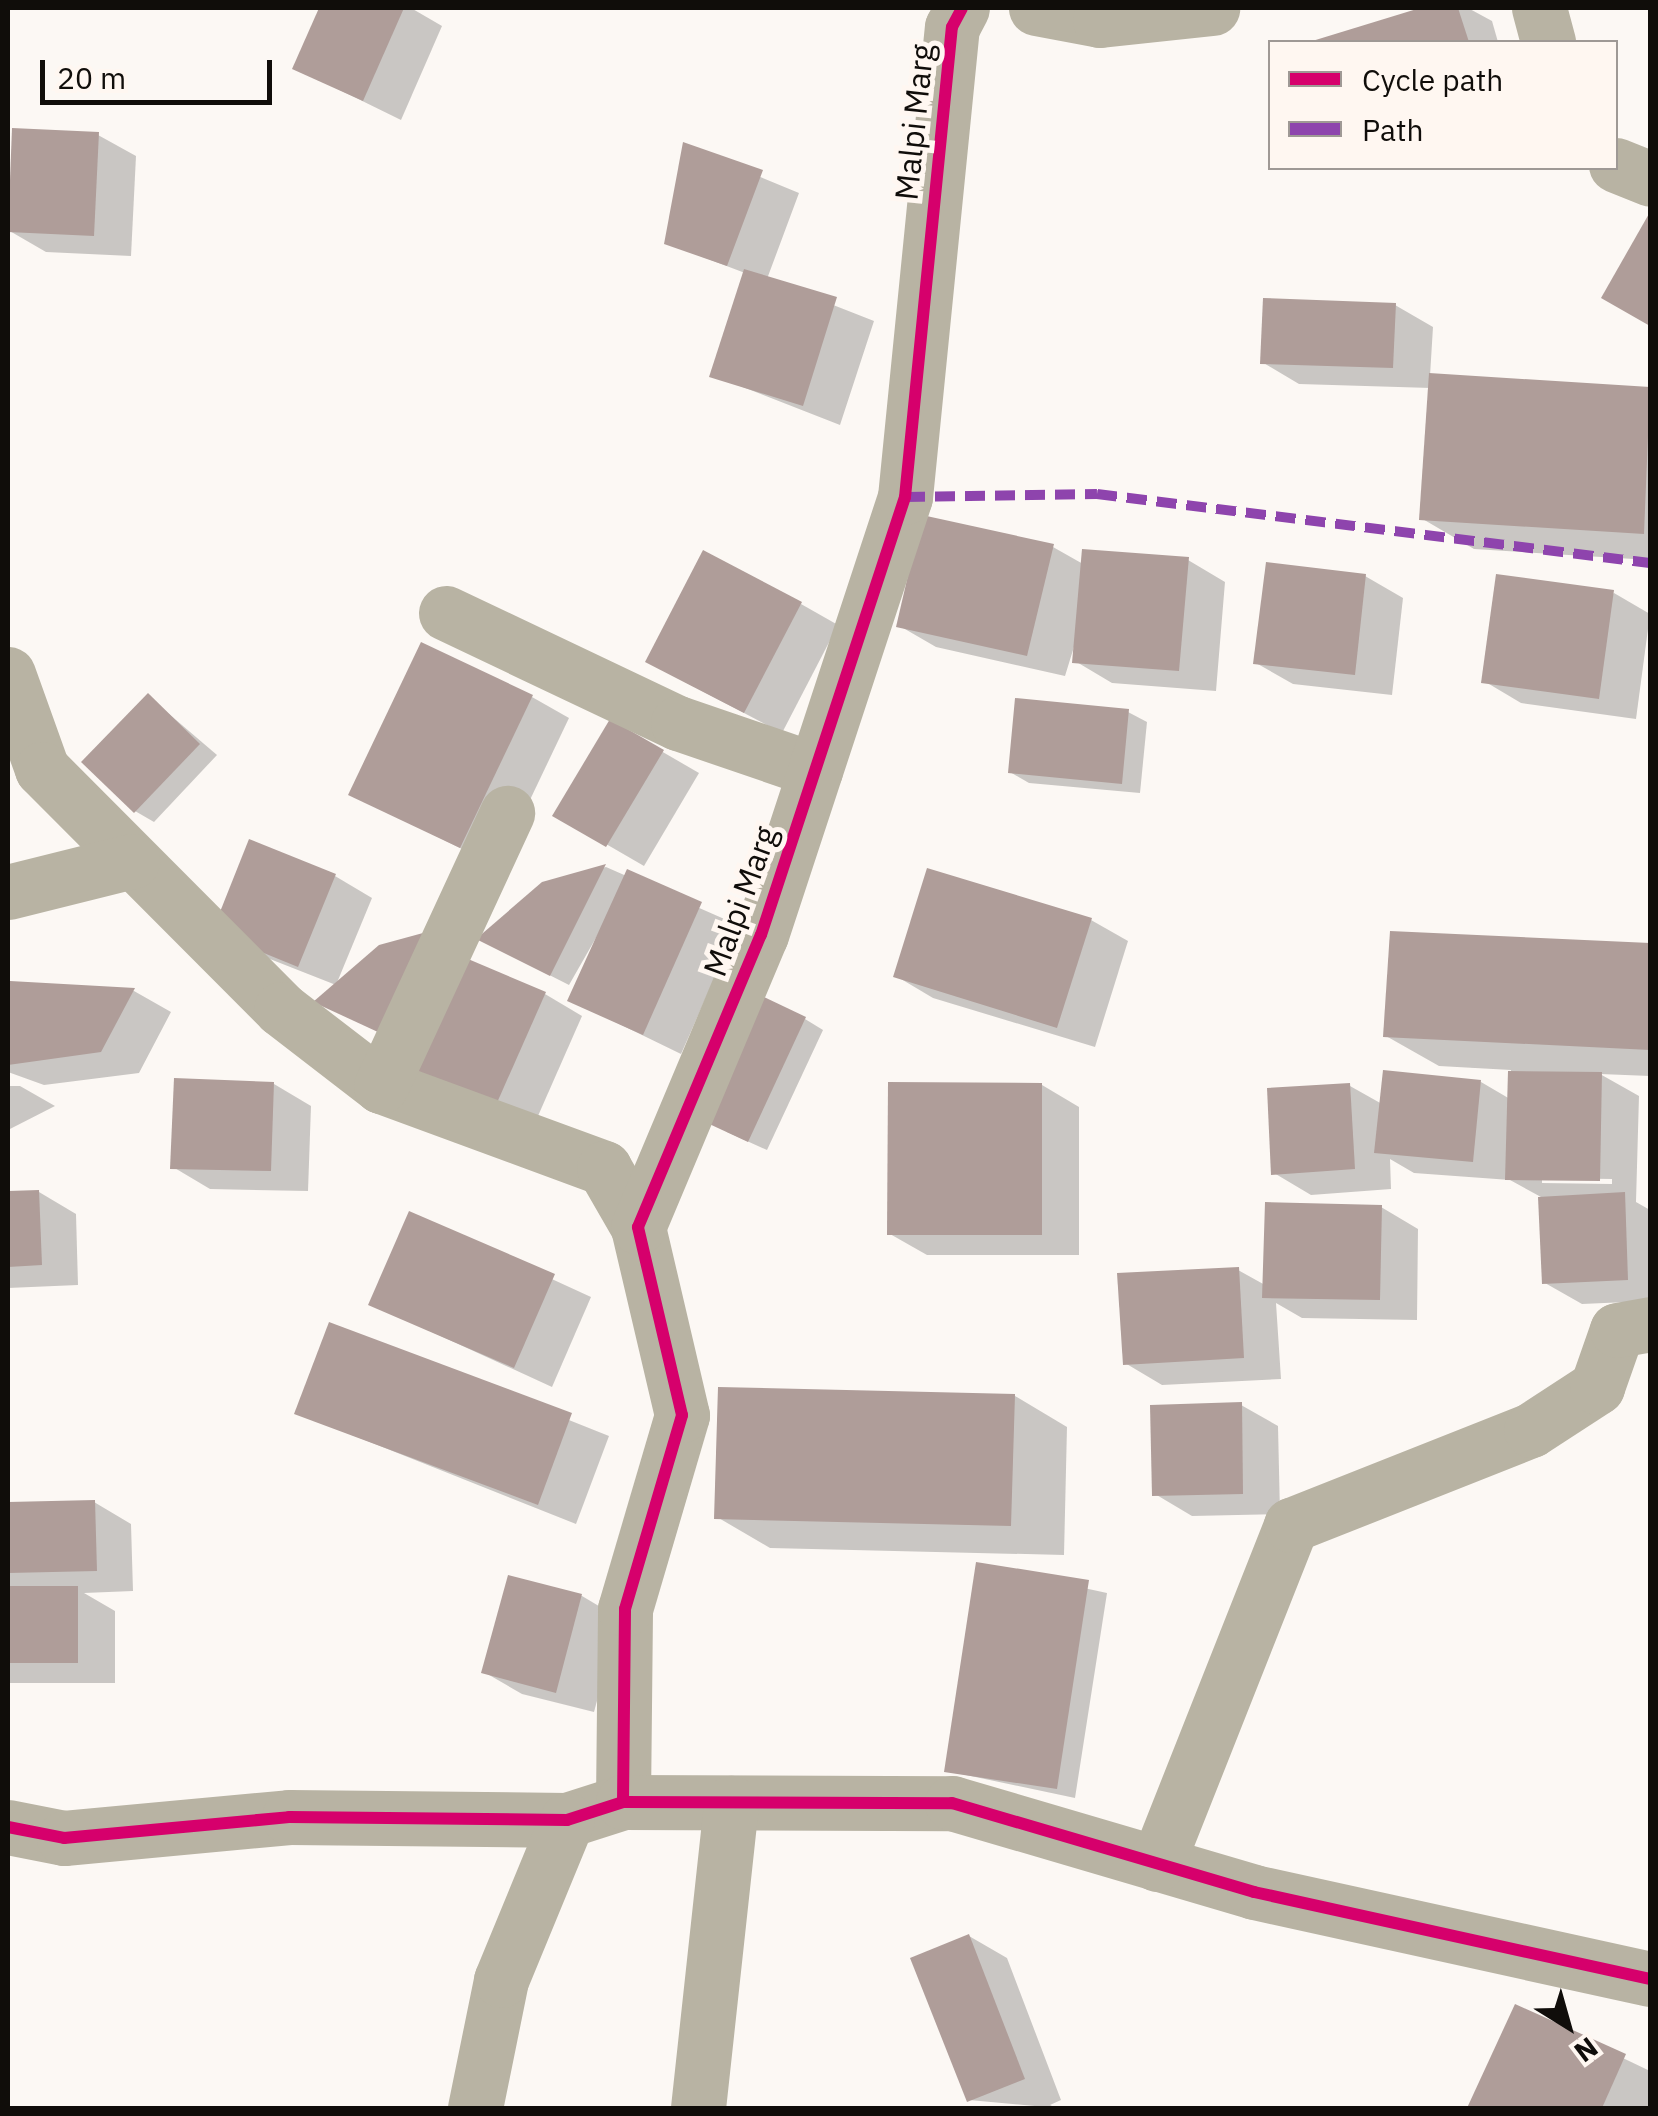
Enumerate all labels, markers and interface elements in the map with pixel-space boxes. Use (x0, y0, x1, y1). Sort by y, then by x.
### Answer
scale bar (45, 40, 278, 102)
legend (1268, 40, 1618, 170)
street label: Malpi Marg (887, 42, 941, 202)
text: 20 m (57, 58, 126, 97)
text: Cycle path (1362, 60, 1503, 99)
text: Path (1362, 110, 1423, 149)
street label: Malpi Marg (695, 821, 785, 981)
north arrow (1518, 1976, 1618, 2076)
text: N (1567, 2029, 1606, 2071)

